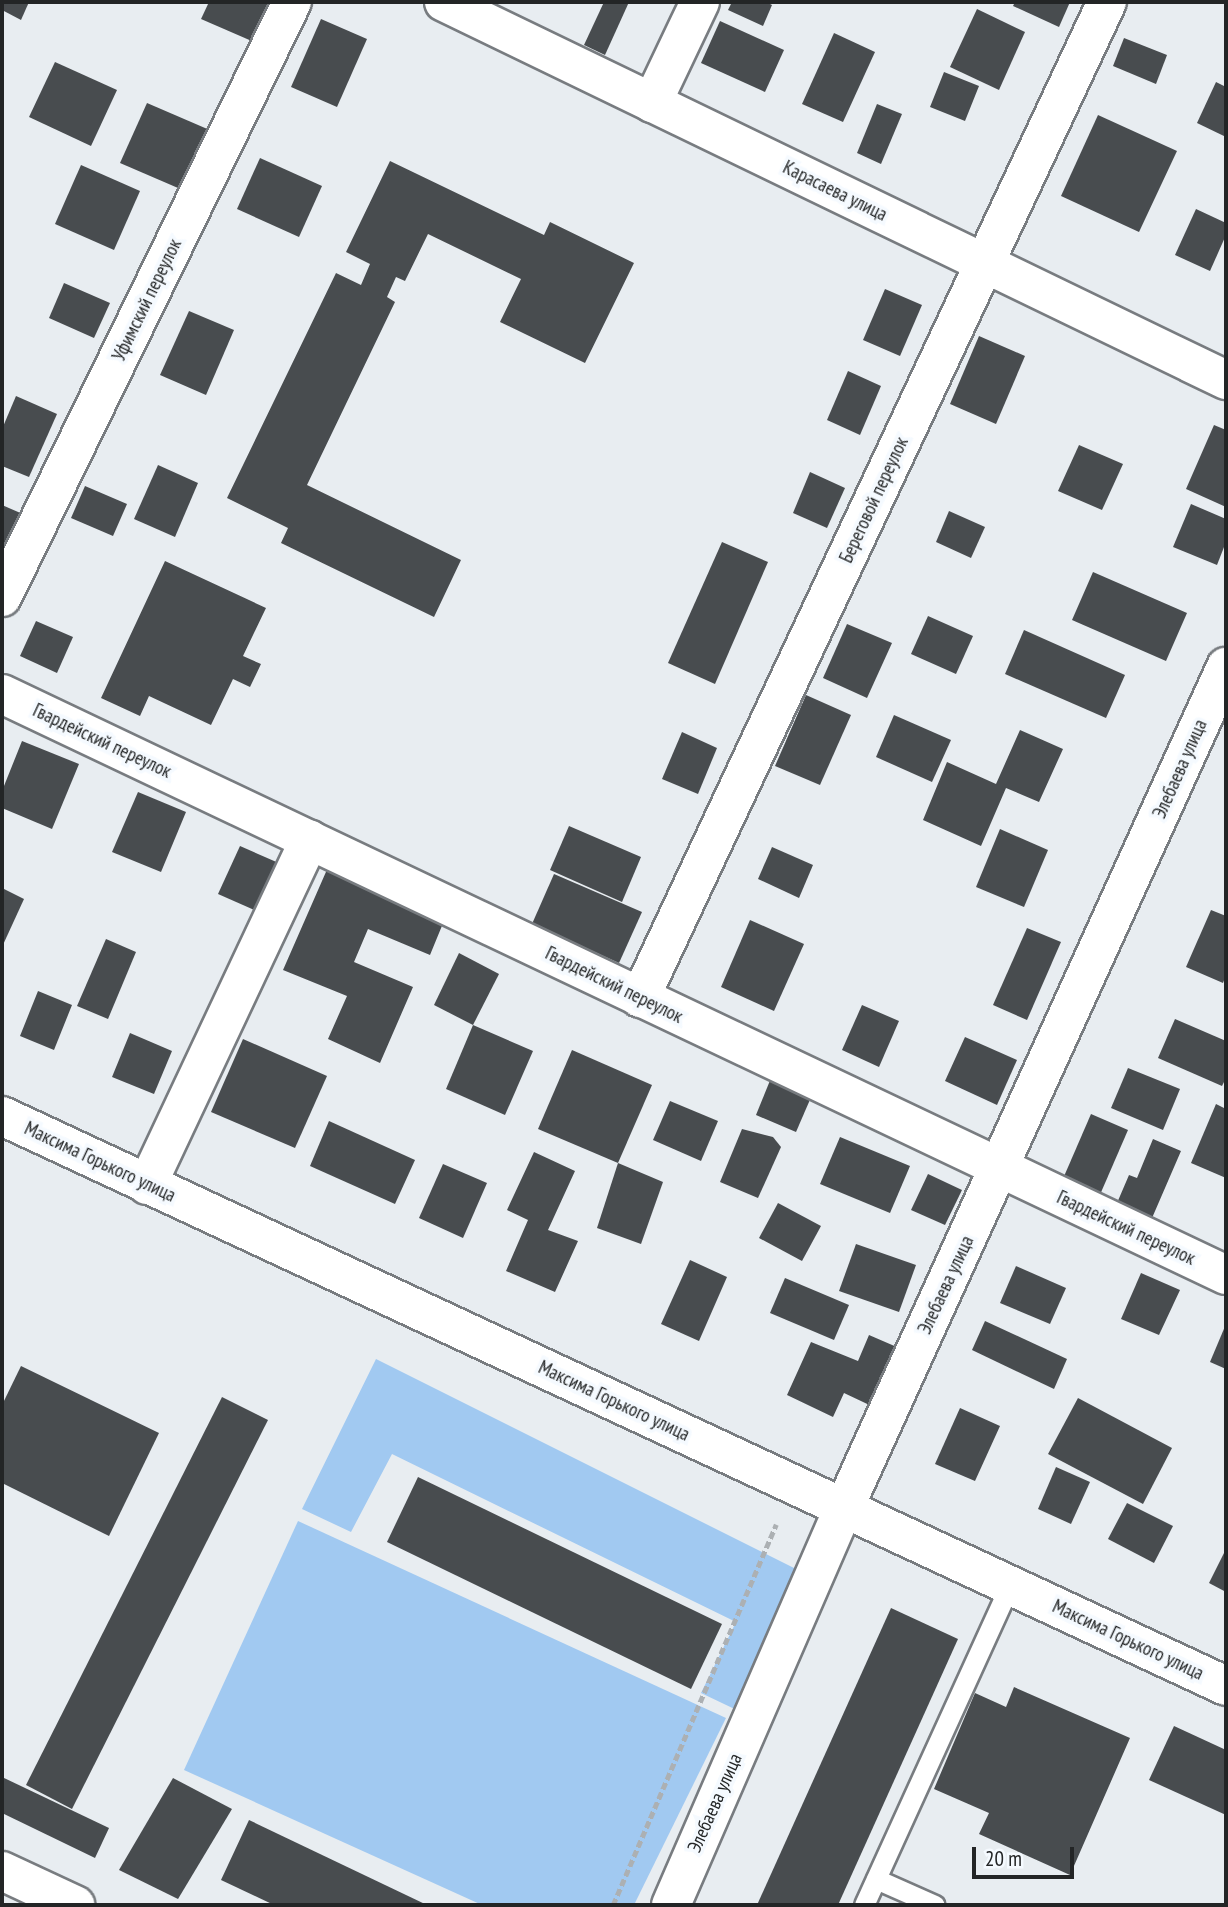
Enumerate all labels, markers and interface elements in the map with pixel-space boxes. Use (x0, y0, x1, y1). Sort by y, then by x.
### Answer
street label: Карасаева улица (779, 156, 891, 226)
street label: Уфимский переулок (108, 235, 186, 365)
street label: Береговой переулок (835, 433, 913, 567)
street label: Гвардейский переулок (29, 699, 175, 783)
street label: Элебаева улица (1148, 716, 1212, 822)
street label: Гвардейский переулок (542, 942, 686, 1028)
street label: Максима Горького улица (21, 1117, 179, 1207)
street label: Гвардейский переулок (1053, 1186, 1199, 1270)
street label: Элебаева улица (913, 1232, 979, 1338)
street label: Максима Горького улица (535, 1356, 693, 1446)
street label: Максима Горького улица (1049, 1595, 1207, 1685)
street label: Элебаева улица (683, 1750, 747, 1856)
scale bar (976, 1834, 1078, 1878)
text: 20 m (985, 1845, 1022, 1872)

